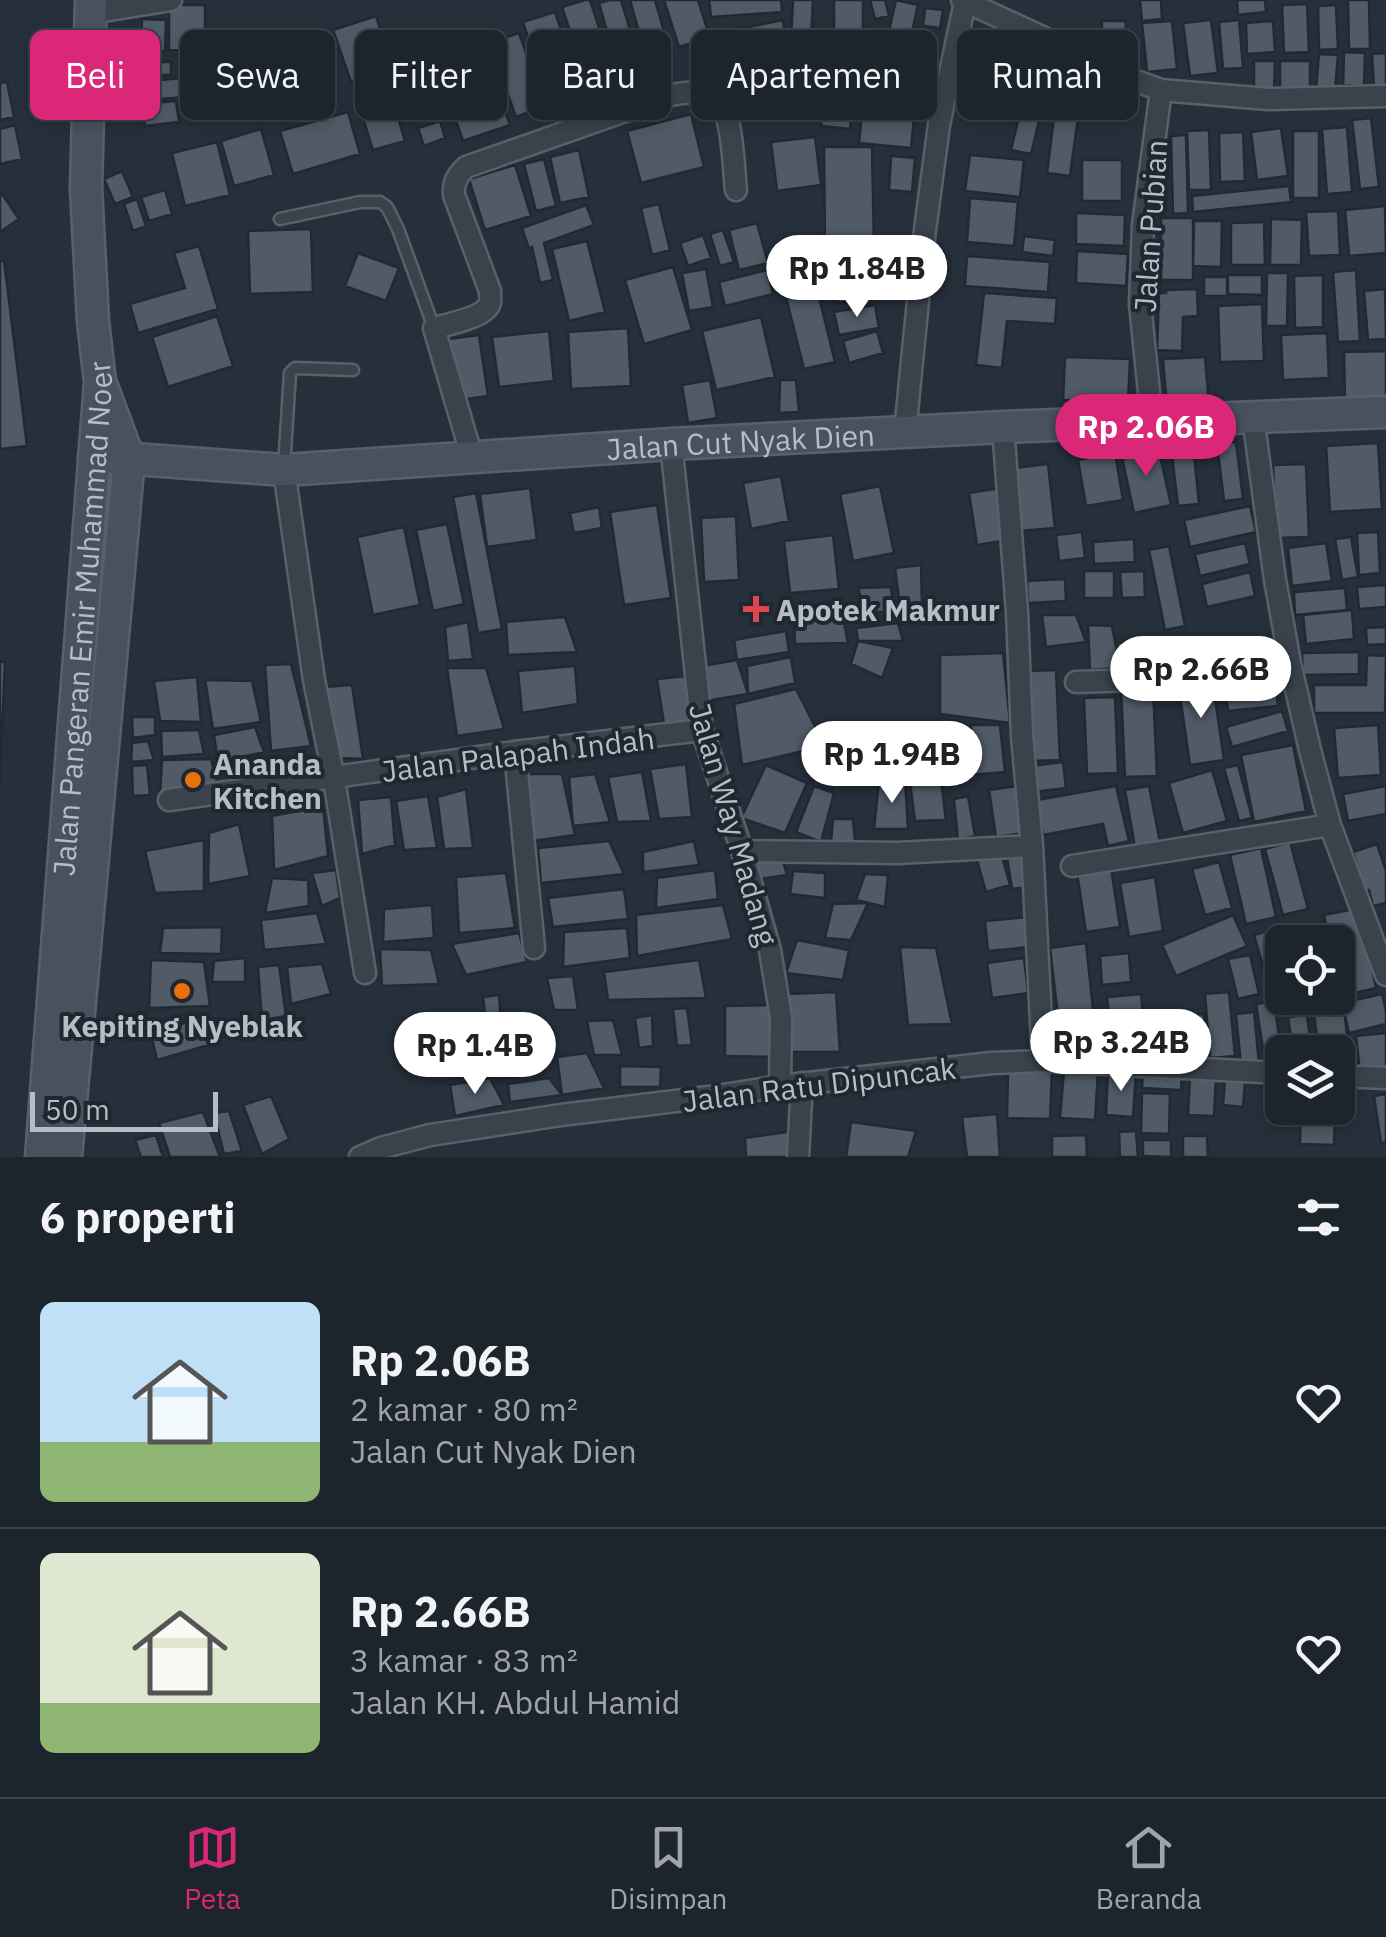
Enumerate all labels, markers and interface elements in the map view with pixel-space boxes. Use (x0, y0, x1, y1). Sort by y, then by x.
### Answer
chip: Beli (30, 30, 160, 120)
chip: Sewa (180, 30, 335, 120)
chip: Filter (355, 30, 507, 120)
chip: Baru (527, 30, 671, 120)
chip: Apartemen (691, 30, 937, 120)
chip: Rumah (957, 30, 1138, 120)
street label: Jalan Pubian (1125, 138, 1175, 314)
pin: Rp 1.84B (754, 235, 960, 320)
text: Rp 1.84B (788, 246, 926, 288)
street label: Jalan Pangeran Emir Muhammad Noer (43, 359, 120, 877)
pin: Rp 2.06B (1043, 394, 1249, 479)
text: Rp 2.06B (1077, 405, 1215, 447)
street label: Jalan Cut Nyak Dien (605, 414, 876, 468)
place label: Apotek Makmur (776, 590, 1000, 629)
marker: Apotek Makmur (745, 598, 767, 620)
pin: Rp 2.66B (1098, 636, 1304, 721)
text: Rp 2.66B (1132, 647, 1270, 689)
street label: Jalan Way Madang (681, 698, 787, 950)
street label: Jalan Palapah Indah (379, 718, 657, 790)
pin: Rp 1.94B (789, 721, 995, 806)
text: Rp 1.94B (823, 732, 961, 774)
place label: Ananda Kitchen (213, 744, 322, 817)
marker: Ananda Kitchen (182, 769, 204, 791)
map controls (1265, 925, 1355, 1125)
button: locate (1265, 925, 1355, 1015)
marker: Kepiting Nyeblak (171, 980, 193, 1002)
place label: Kepiting Nyeblak (61, 1006, 303, 1045)
pin: Rp 3.24B (1018, 1009, 1224, 1094)
pin: Rp 1.4B (383, 1012, 567, 1097)
text: Rp 3.24B (1052, 1020, 1190, 1062)
text: Rp 1.4B (416, 1023, 534, 1065)
button: layers (1265, 1035, 1355, 1125)
street label: Jalan Ratu Dipuncak (680, 1048, 958, 1120)
scale bar (30, 1087, 218, 1132)
text: 50 m (45, 1091, 110, 1128)
text: 6 properti (40, 1190, 235, 1245)
icon: filters (1291, 1190, 1346, 1245)
text: Rp 2.06B (350, 1333, 530, 1388)
icon: home (120, 1342, 240, 1462)
icon: heart (1291, 1375, 1346, 1430)
text: 2 kamar · 80 m² (350, 1388, 578, 1430)
text: Jalan Cut Nyak Dien (350, 1430, 637, 1472)
text: Rp 2.66B (350, 1584, 530, 1639)
icon: home (120, 1593, 240, 1713)
icon: heart (1291, 1626, 1346, 1681)
text: 3 kamar · 83 m² (350, 1639, 578, 1681)
text: Jalan KH. Abdul Hamid (350, 1681, 680, 1723)
tab: Peta (184, 1820, 241, 1917)
tab: Disimpan (609, 1820, 727, 1917)
tab: Beranda (1096, 1820, 1202, 1917)

